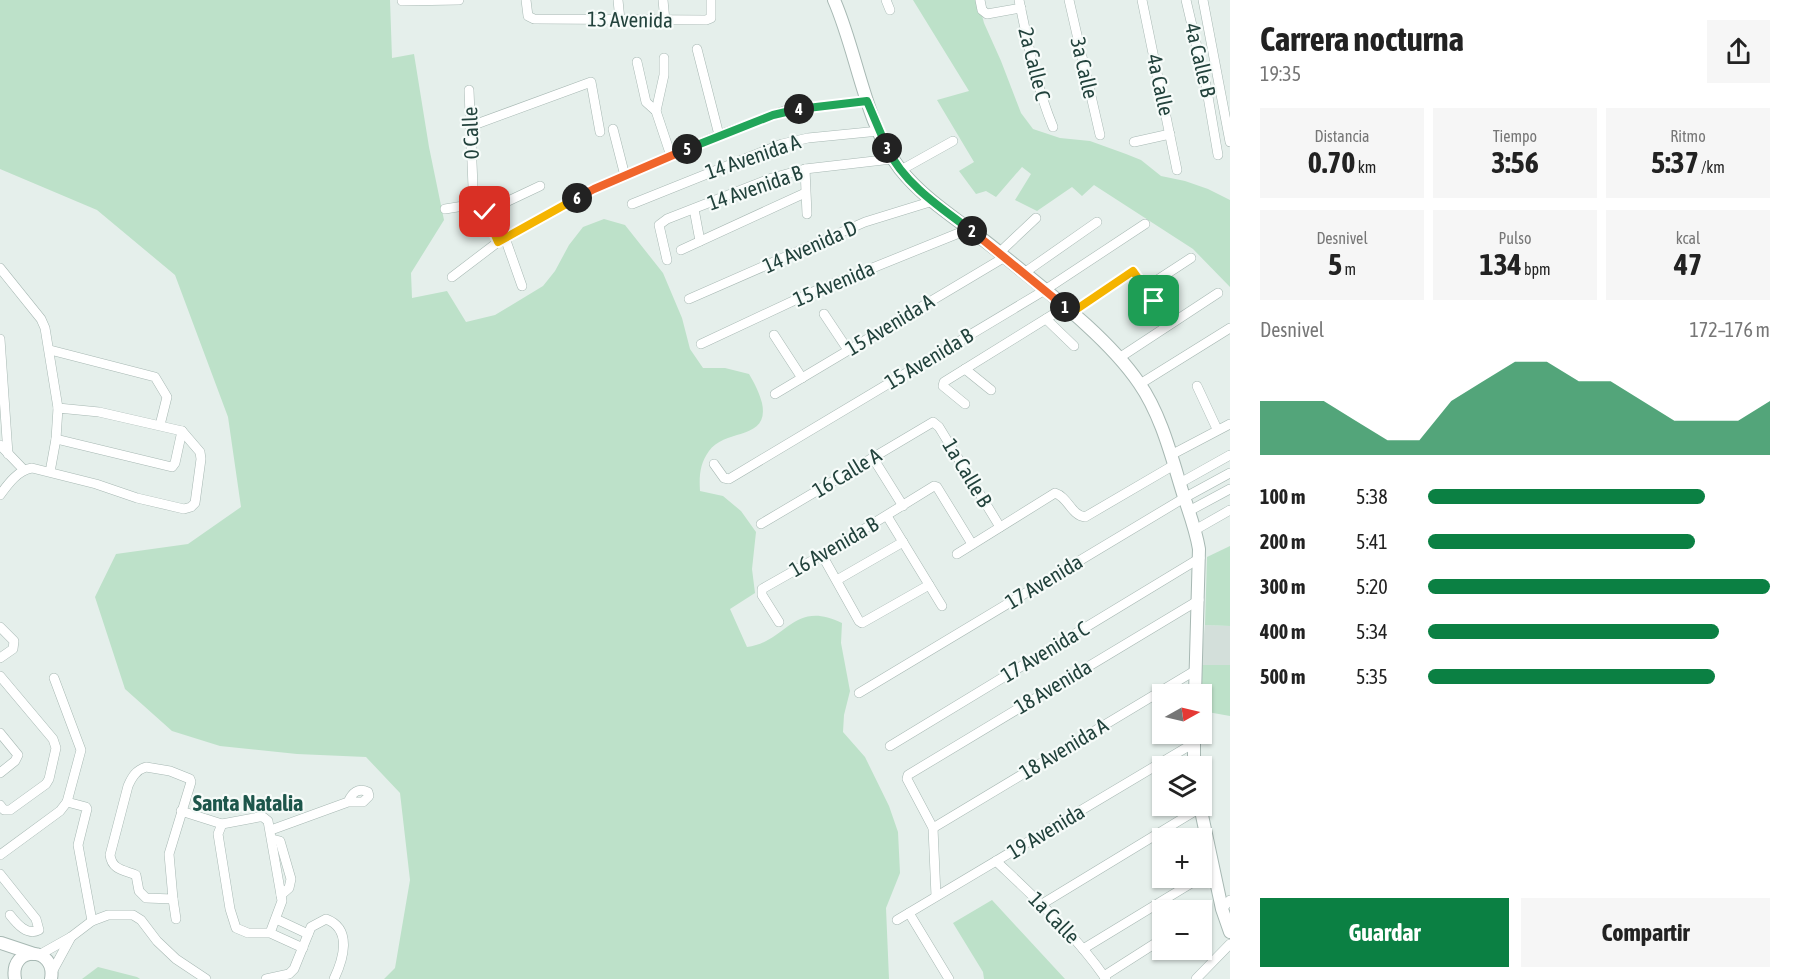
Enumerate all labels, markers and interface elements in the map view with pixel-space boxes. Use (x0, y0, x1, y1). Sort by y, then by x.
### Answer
street label: 13 Avenida (587, 6, 673, 32)
text: Carrera nocturna (1260, 20, 1464, 58)
button: share (1707, 20, 1770, 83)
street label: 4a Calle B (1181, 21, 1221, 99)
street label: 2a Calle C (1014, 25, 1056, 103)
street label: 3a Calle (1066, 35, 1104, 101)
street label: 4a Calle (1143, 52, 1179, 118)
text: 19:35 (1260, 62, 1301, 85)
pin: 4 (784, 94, 814, 124)
text: 4 (795, 100, 803, 118)
street label: 0 Calle (457, 106, 483, 160)
text: Distancia (1314, 127, 1370, 145)
text: Tiempo (1493, 127, 1537, 145)
text: Ritmo (1670, 127, 1706, 145)
street label: 14 Avenida A (702, 128, 804, 183)
pin: 3 (872, 133, 902, 163)
pin: 5 (672, 134, 702, 164)
text: 3 (883, 139, 891, 157)
text: 5 (683, 140, 691, 158)
text: 0.70 (1308, 145, 1355, 179)
text: 3:56 (1491, 145, 1539, 179)
text: 5:37 (1651, 145, 1699, 179)
text: km (1355, 158, 1376, 176)
text: /km (1699, 158, 1725, 176)
street label: 14 Avenida B (704, 160, 805, 214)
pin: 6 (562, 183, 592, 213)
pin (459, 186, 510, 237)
text: 6 (573, 189, 581, 207)
icon: check (468, 195, 501, 228)
street label: 14 Avenida D (759, 215, 860, 277)
pin: 2 (957, 216, 987, 246)
text: 2 (968, 222, 976, 240)
text: Desnivel (1316, 229, 1368, 247)
text: Pulso (1499, 229, 1531, 247)
text: kcal (1676, 229, 1700, 247)
text: 5 (1328, 247, 1342, 281)
text: 134 (1479, 247, 1522, 281)
text: 47 (1674, 247, 1702, 281)
street label: 15 Avenida (790, 255, 878, 311)
text: m (1342, 260, 1356, 278)
text: bpm (1522, 260, 1551, 278)
pin (1128, 275, 1179, 326)
icon: arrive (1137, 284, 1170, 317)
street label: 15 Avenida A (841, 288, 939, 360)
pin: 1 (1050, 292, 1080, 322)
text: 1 (1061, 298, 1069, 316)
text: Desnivel (1260, 318, 1324, 341)
text: 172–176 m (1689, 318, 1770, 341)
street label: 15 Avenida B (880, 322, 977, 394)
street label: 1a Calle B (938, 434, 997, 511)
street label: 16 Calle A (808, 442, 886, 502)
text: 100 m (1260, 485, 1305, 508)
text: 5:38 (1356, 485, 1388, 508)
street label: 16 Avenida B (785, 511, 882, 581)
text: 200 m (1260, 530, 1305, 553)
text: 5:41 (1356, 530, 1388, 553)
street label: 17 Avenida (1001, 549, 1086, 613)
text: 300 m (1260, 575, 1305, 598)
text: 5:20 (1356, 575, 1388, 598)
street label: 17 Avenida C (996, 615, 1093, 687)
text: 400 m (1260, 620, 1305, 643)
text: 5:34 (1356, 620, 1388, 643)
street label: 18 Avenida (1010, 654, 1095, 718)
text: 500 m (1260, 665, 1305, 688)
text: 5:35 (1356, 665, 1388, 688)
north arrow (1152, 684, 1212, 744)
map controls (1152, 684, 1212, 960)
street label: 18 Avenida A (1015, 712, 1113, 784)
button: layers (1152, 756, 1212, 816)
district label: Santa Natalia (193, 790, 303, 816)
street label: 19 Avenida (1003, 799, 1088, 863)
button: + (1152, 828, 1212, 888)
street label: 1a Calle (1024, 887, 1085, 948)
button: Guardar (1260, 898, 1509, 967)
button: Compartir (1521, 898, 1770, 967)
button: − (1152, 900, 1212, 960)

